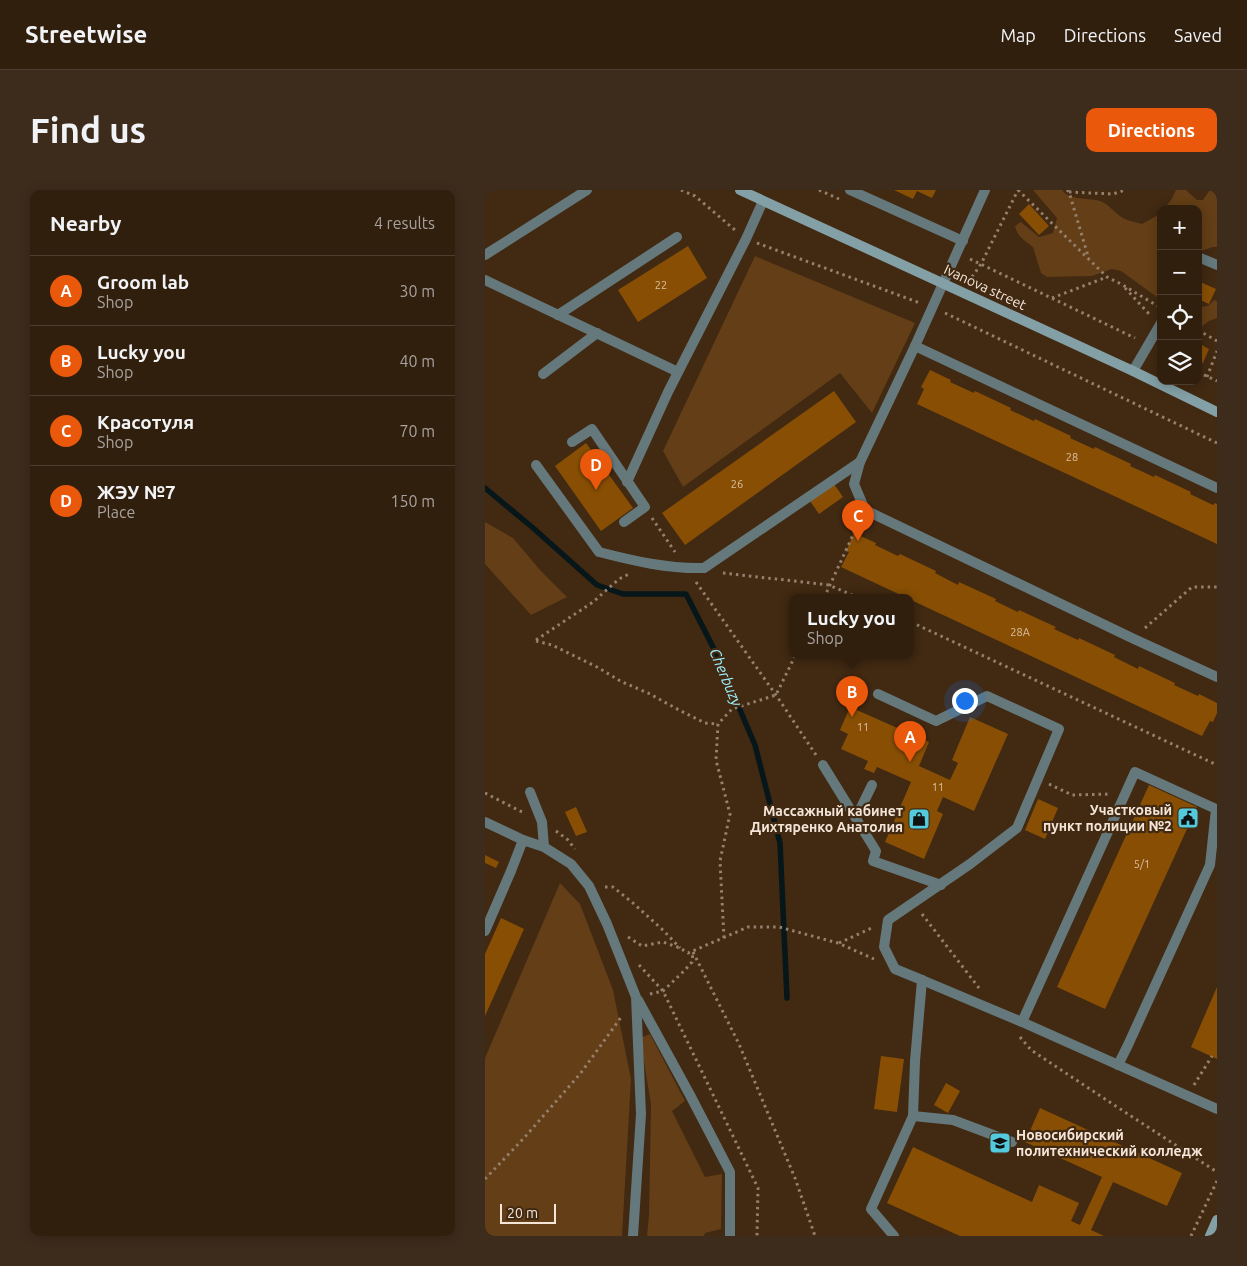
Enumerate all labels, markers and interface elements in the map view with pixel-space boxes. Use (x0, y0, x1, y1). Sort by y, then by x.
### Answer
text: Streetwise (25, 21, 147, 48)
text: Map (1000, 25, 1036, 45)
text: Directions (1064, 25, 1146, 45)
text: Saved (1174, 25, 1222, 45)
button: Directions (1086, 108, 1217, 152)
text: Find us (30, 110, 146, 150)
map controls (1157, 205, 1202, 385)
button: + (1157, 205, 1202, 250)
text: Nearby (50, 211, 121, 235)
text: 4 results (374, 214, 435, 232)
button: − (1157, 250, 1202, 295)
street label: Ivanova street (941, 261, 1029, 313)
text: Groom lab (97, 271, 189, 293)
house number: 22 (655, 279, 667, 291)
text: A (60, 282, 72, 300)
text: 30 m (399, 282, 435, 300)
text: Shop (97, 293, 133, 311)
button: locate (1157, 295, 1202, 340)
button: layers (1157, 340, 1202, 385)
text: Lucky you (97, 341, 186, 363)
text: B (61, 352, 71, 370)
text: 40 m (399, 352, 435, 370)
text: Shop (97, 363, 133, 381)
text: Красотуля (97, 411, 194, 433)
text: C (61, 422, 71, 440)
text: 70 m (399, 422, 435, 440)
text: Shop (97, 433, 133, 451)
pin: D (580, 449, 612, 490)
house number: 28 (1066, 451, 1078, 463)
house number: 26 (731, 478, 743, 490)
text: ЖЭУ №7 (97, 481, 176, 503)
text: D (60, 492, 72, 510)
text: 150 m (390, 492, 435, 510)
pin: C (842, 500, 874, 541)
text: Place (97, 503, 135, 521)
popup (789, 594, 914, 659)
text: Lucky you (807, 607, 896, 629)
house number: 28А (1010, 626, 1031, 638)
text: Shop (807, 629, 843, 647)
water label: Cherbuzy (706, 645, 746, 709)
pin: B (836, 676, 868, 717)
your location (952, 688, 978, 714)
house number: 11 (857, 721, 869, 733)
pin: A (894, 721, 926, 762)
house number: 11 (932, 781, 944, 793)
place label: Участковый пункт полиции №2 (1043, 802, 1172, 834)
place label: Массажный кабинет Дихтяренко Анатолия (750, 803, 903, 835)
public building icon: Участковый пункт полиции №2 (1176, 806, 1200, 830)
shop icon: Массажный кабинет Дихтяренко Анатолия (907, 807, 931, 831)
house number: 5/1 (1134, 858, 1150, 870)
place label: Новосибирский политехнический колледж (1016, 1127, 1203, 1159)
school or university icon: Новосибирский политехнический колледж (988, 1131, 1012, 1155)
scale bar (500, 1201, 556, 1224)
text: 20 m (507, 1205, 538, 1221)

